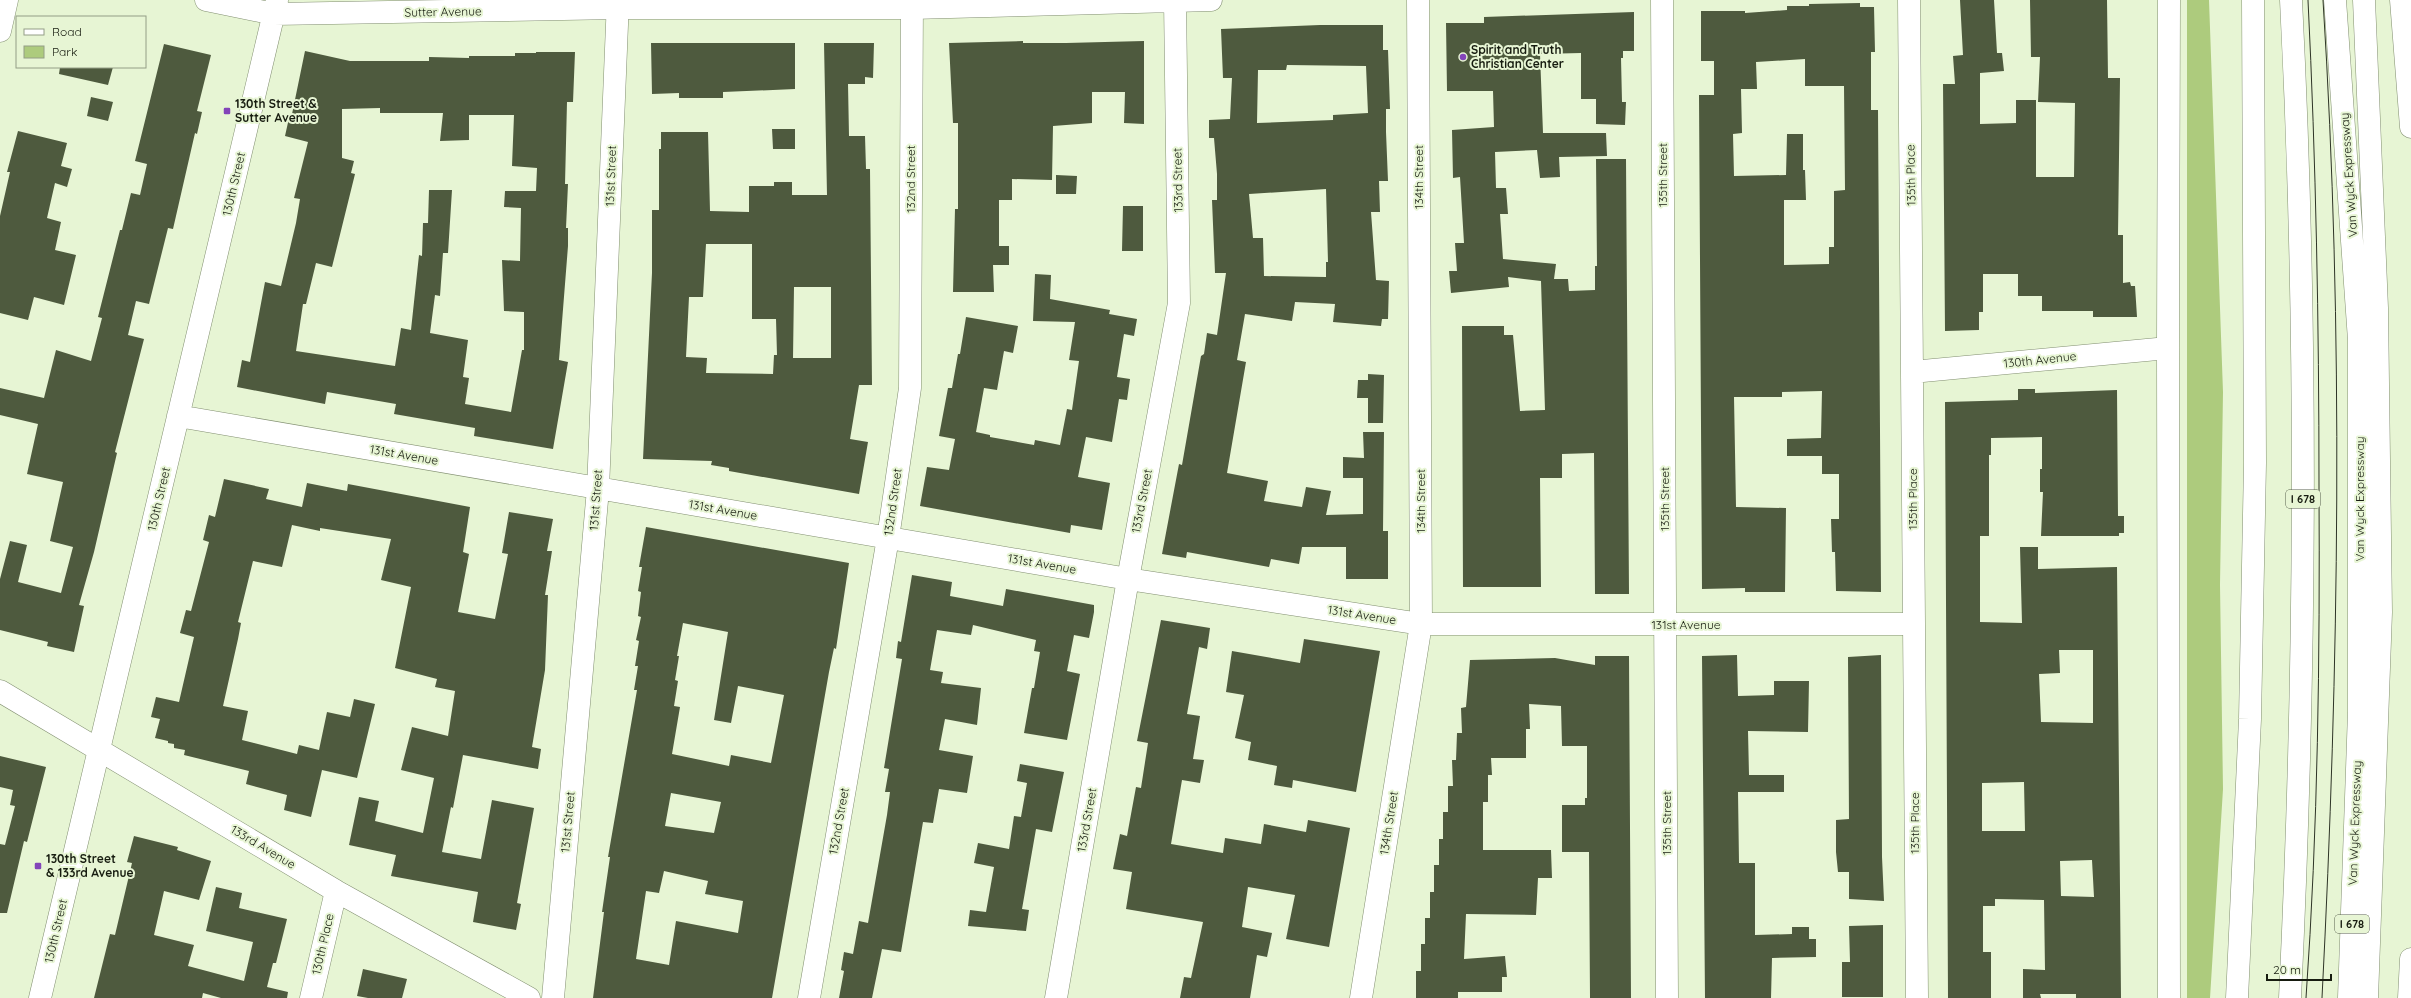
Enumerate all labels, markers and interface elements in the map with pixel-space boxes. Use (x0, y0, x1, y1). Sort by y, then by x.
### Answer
street label: Sutter Avenue (404, 3, 482, 20)
legend (16, 16, 146, 68)
text: Road (52, 24, 82, 39)
place label: Spirit and Truth Christian Center (1471, 42, 1564, 71)
text: Park (52, 44, 77, 59)
marker: Spirit and Truth Christian Center (1458, 52, 1468, 62)
place label: 130th Street & Sutter Avenue (235, 96, 317, 125)
marker: 130th Street & Sutter Avenue (222, 106, 232, 116)
street label: Van Wyck Expressway (2337, 112, 2360, 238)
street label: 135th Street (1655, 143, 1670, 207)
street label: 135th Place (1902, 144, 1919, 206)
street label: 131st Street (602, 145, 619, 207)
street label: 132nd Street (903, 145, 918, 213)
street label: 134th Street (1411, 145, 1426, 209)
street label: 133rd Street (1169, 148, 1186, 212)
street label: 130th Street (219, 151, 248, 217)
street label: 130th Avenue (2003, 348, 2077, 371)
street label: Van Wyck Expressway (2352, 436, 2367, 562)
street label: 131st Avenue (369, 441, 440, 468)
street label: 130th Street (144, 466, 173, 532)
street label: 132nd Street (880, 467, 905, 536)
street label: 135th Street (1657, 467, 1672, 531)
street label: 133rd Street (1128, 468, 1155, 534)
street label: 135th Place (1905, 468, 1920, 530)
street label: 131st Street (586, 469, 605, 531)
street label: 134th Street (1413, 469, 1428, 533)
road number: I 678 (2286, 490, 2320, 508)
street label: 131st Avenue (688, 496, 759, 523)
street label: 131st Avenue (1007, 550, 1078, 577)
street label: 131st Avenue (1327, 602, 1398, 627)
street label: 131st Avenue (1651, 617, 1721, 632)
street label: Van Wyck Expressway (2345, 760, 2364, 886)
street label: 132nd Street (825, 786, 852, 856)
street label: 133rd Street (1074, 787, 1100, 853)
street label: 134th Street (1376, 790, 1401, 856)
street label: 131st Street (557, 791, 578, 853)
street label: 135th Street (1659, 791, 1674, 855)
street label: 135th Place (1907, 792, 1922, 854)
street label: 133rd Avenue (228, 821, 299, 872)
place label: 130th Street & 133rd Avenue (46, 851, 134, 880)
marker: 130th Street & 133rd Avenue (33, 861, 43, 871)
street label: 130th Street (41, 898, 70, 964)
street label: 130th Place (308, 912, 337, 976)
road number: I 678 (2335, 915, 2369, 933)
scale bar (2267, 956, 2331, 982)
text: 20 m (2273, 962, 2301, 977)

